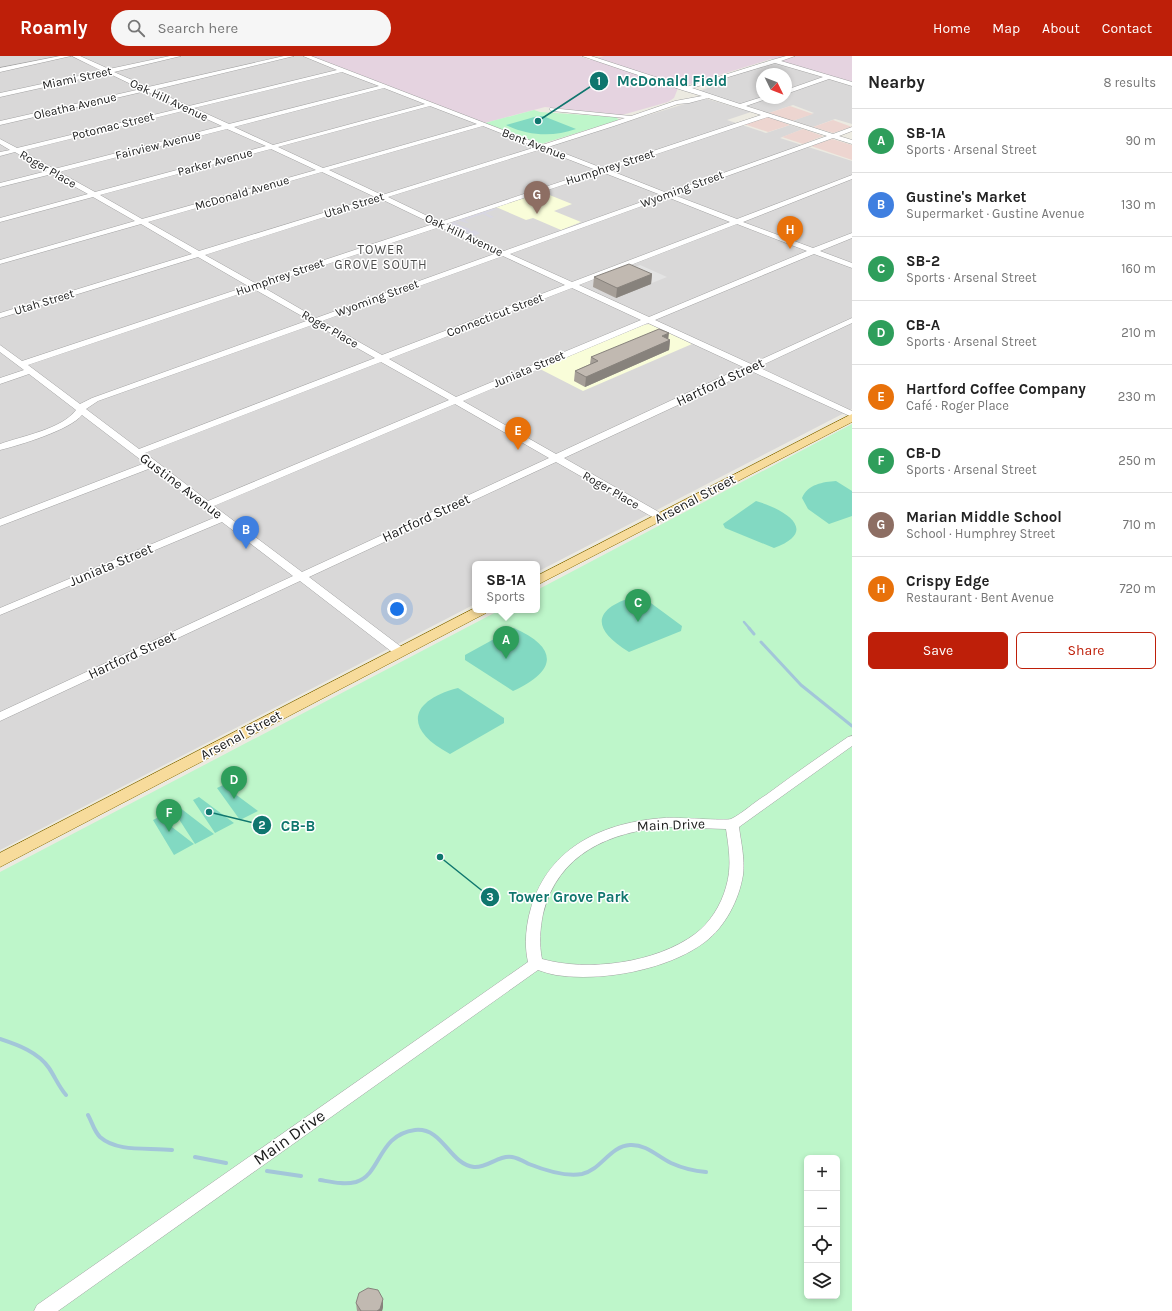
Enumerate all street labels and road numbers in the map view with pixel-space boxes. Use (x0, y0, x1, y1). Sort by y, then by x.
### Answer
street label: Miami Street (41, 64, 114, 92)
street label: Oak Hill Avenue (128, 76, 210, 124)
street label: Oleatha Avenue (32, 90, 118, 122)
street label: Potomac Street (71, 109, 156, 143)
street label: Bent Avenue (500, 125, 568, 163)
street label: Fairview Avenue (114, 128, 202, 162)
street label: Parker Avenue (176, 145, 254, 179)
street label: Humphrey Street (564, 146, 657, 188)
street label: Roger Place (17, 147, 79, 191)
street label: Wyoming Street (639, 167, 726, 211)
street label: McDonald Avenue (193, 173, 291, 213)
street label: Utah Street (322, 189, 386, 221)
street label: Oak Hill Avenue (423, 211, 505, 259)
street label: Humphrey Street (234, 255, 327, 299)
street label: Wyoming Street (334, 276, 421, 320)
street label: Utah Street (12, 286, 76, 318)
street label: Connecticut Street (445, 290, 546, 340)
street label: Roger Place (299, 307, 361, 351)
street label: Juniata Street (491, 347, 567, 390)
street label: Hartford Street (673, 354, 767, 410)
street label: Gustine Avenue (136, 449, 226, 523)
street label: Roger Place (580, 468, 642, 512)
street label: Arsenal Street (652, 470, 738, 528)
street label: Hartford Street (379, 490, 473, 546)
street label: Juniata Street (67, 540, 155, 590)
street label: Hartford Street (85, 627, 179, 683)
street label: Arsenal Street (198, 706, 284, 764)
street label: Main Drive (637, 815, 705, 835)
street label: Main Drive (249, 1105, 329, 1169)

